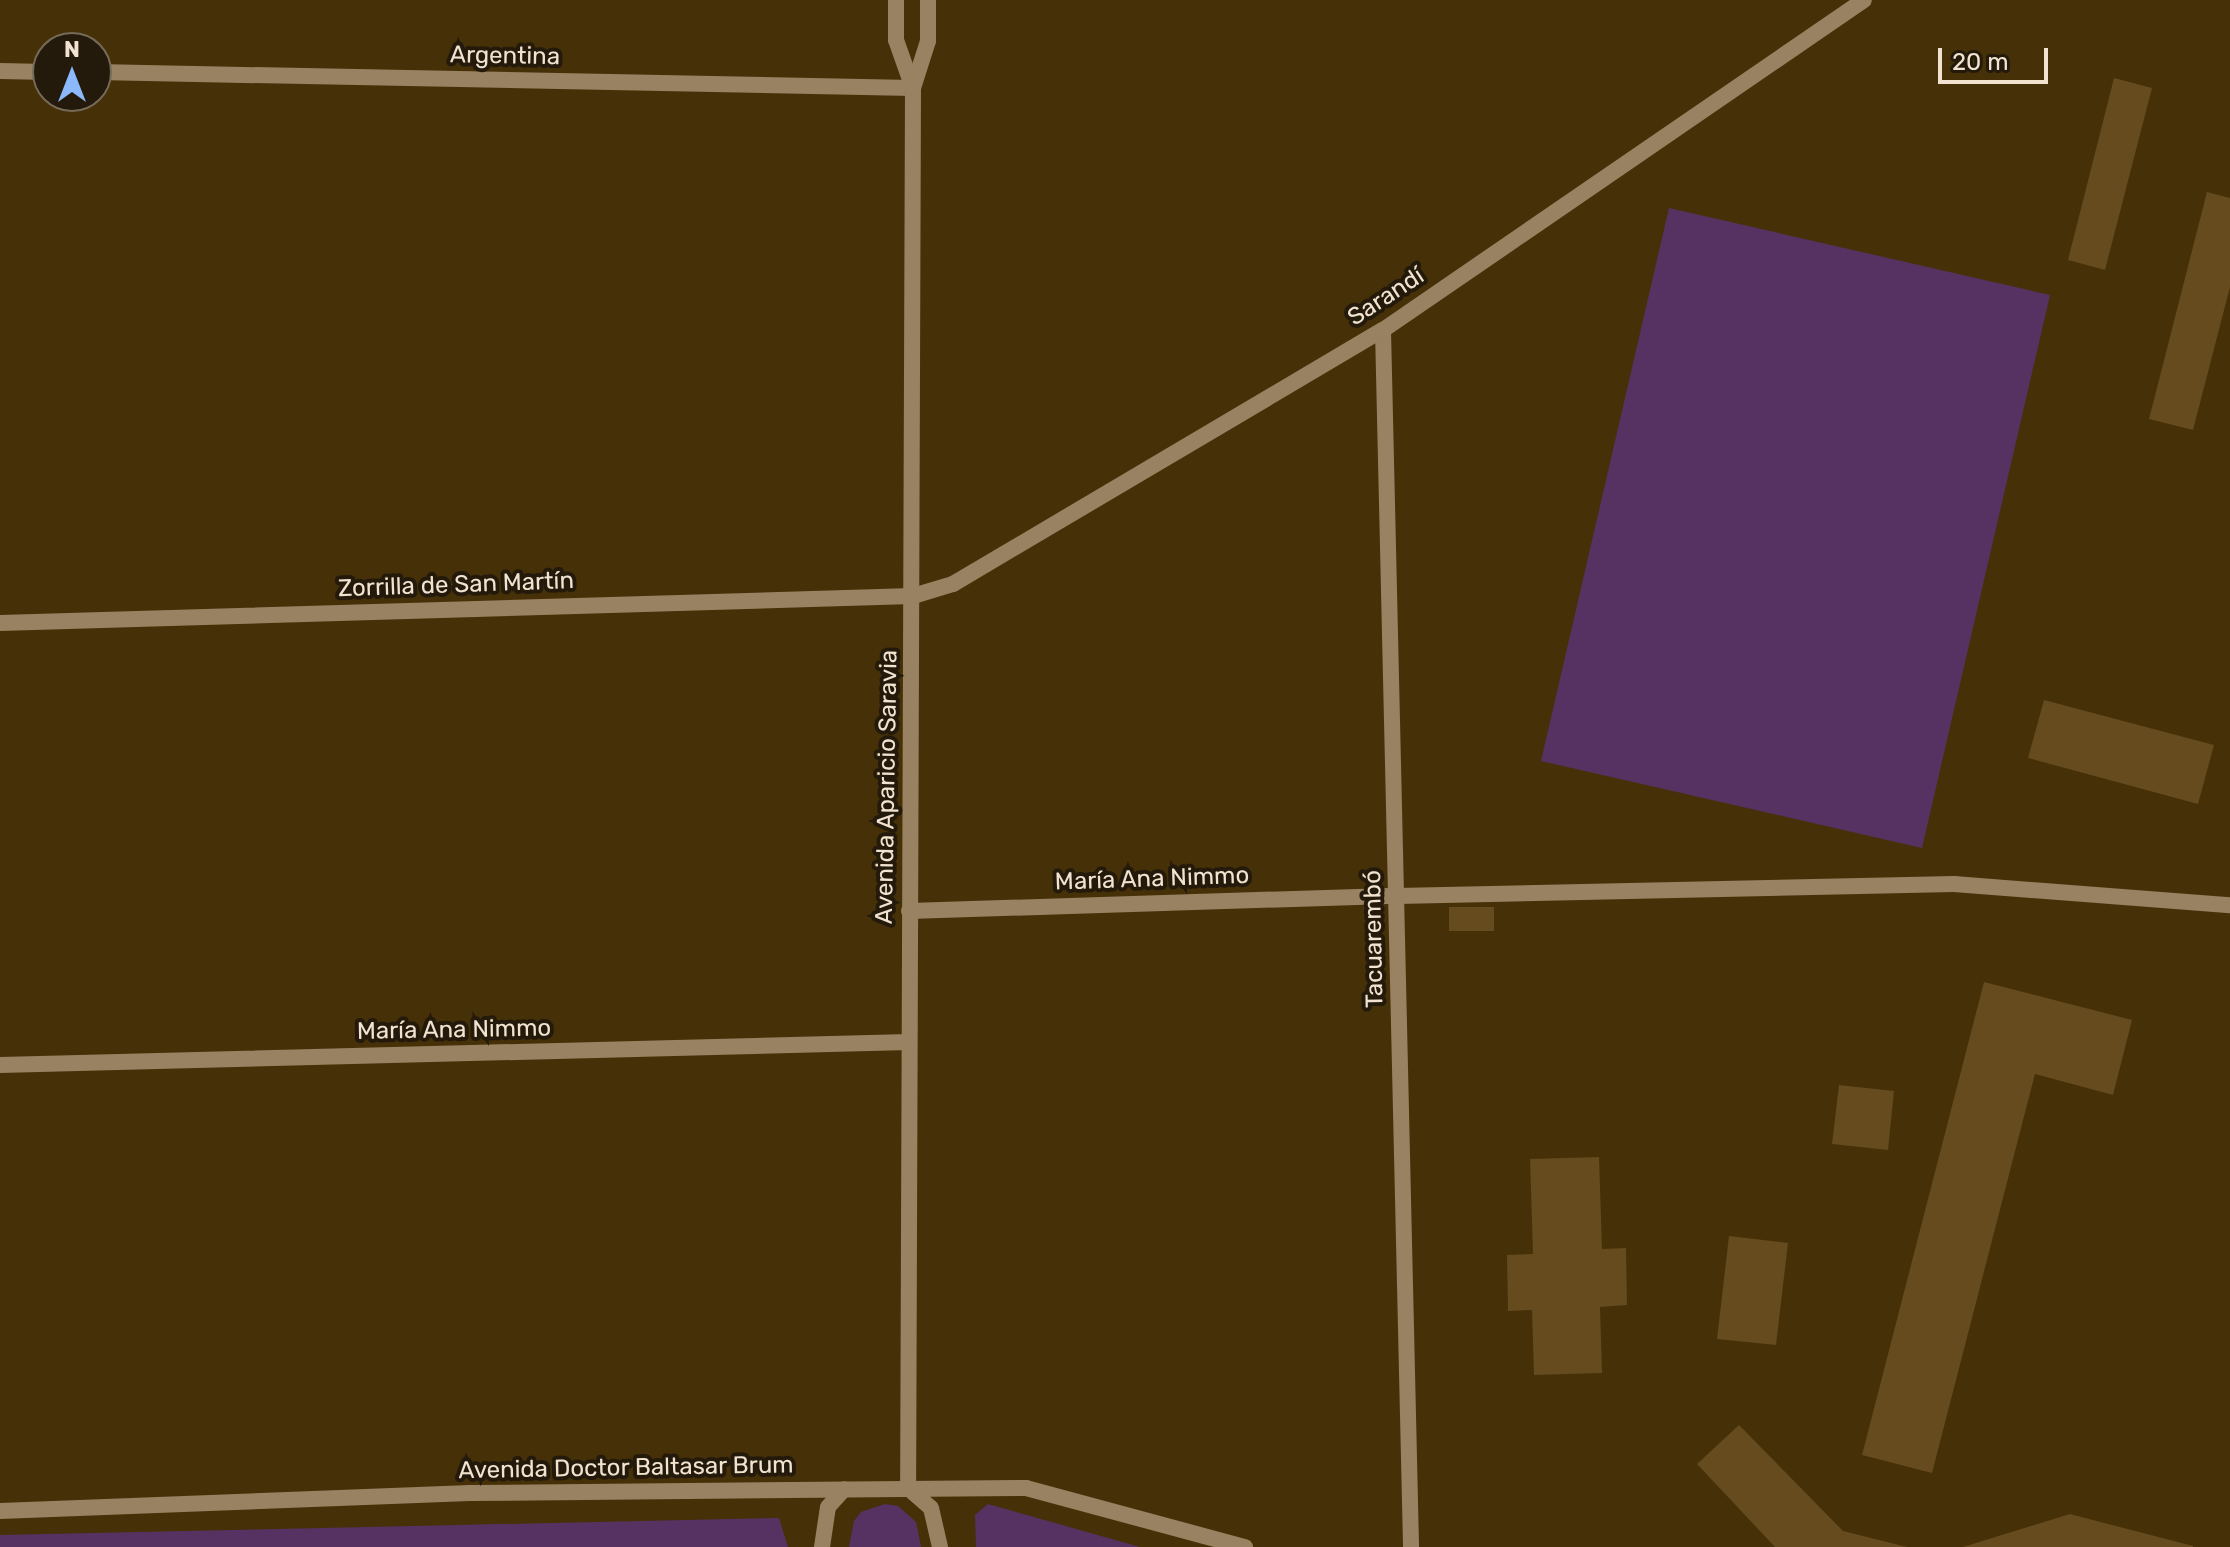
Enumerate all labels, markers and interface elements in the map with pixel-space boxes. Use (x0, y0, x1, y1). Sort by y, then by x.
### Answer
north arrow (32, 32, 112, 112)
scale bar (1942, 32, 2052, 82)
text: N (64, 36, 80, 63)
street label: Argentina (450, 41, 560, 71)
text: 20 m (1952, 48, 2009, 76)
street label: Sarandí (1343, 262, 1429, 332)
street label: Zorrilla de San Martín (338, 566, 574, 604)
street label: Avenida Aparicio Saravia (870, 649, 904, 925)
street label: María Ana Nimmo (1054, 861, 1250, 897)
street label: Tacuarembó (1358, 870, 1390, 1008)
street label: María Ana Nimmo (356, 1014, 552, 1046)
street label: Avenida Doctor Baltasar Brum (458, 1451, 794, 1485)

